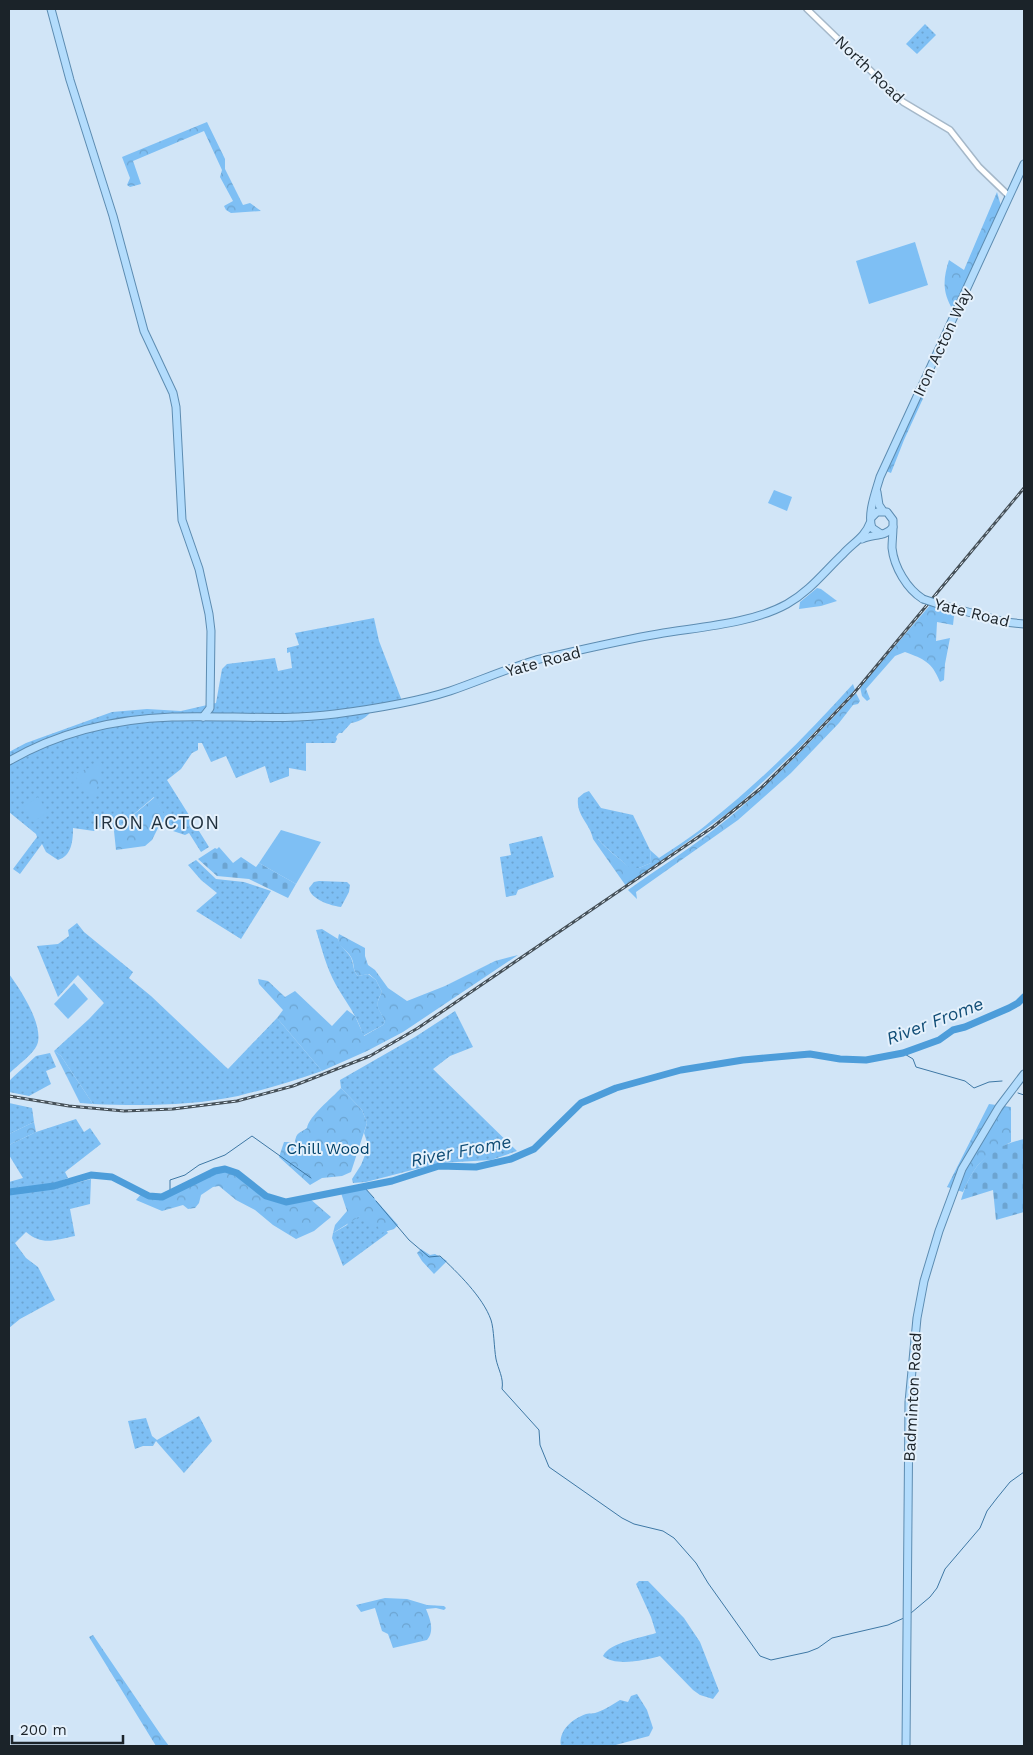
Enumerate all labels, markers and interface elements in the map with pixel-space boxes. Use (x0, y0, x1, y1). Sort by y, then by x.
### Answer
street label: North Road (831, 32, 908, 107)
street label: Iron Acton Way (909, 284, 976, 399)
street label: Yate Road (932, 594, 1012, 631)
street label: Yate Road (504, 642, 583, 681)
district label: IRON ACTON (94, 811, 220, 834)
water label: River Frome (883, 992, 986, 1049)
water label: River Frome (409, 1130, 513, 1171)
park label: Chill Wood (286, 1139, 370, 1158)
street label: Badminton Road (900, 1332, 925, 1462)
scale bar (12, 1712, 124, 1744)
text: 200 m (20, 1721, 67, 1739)

